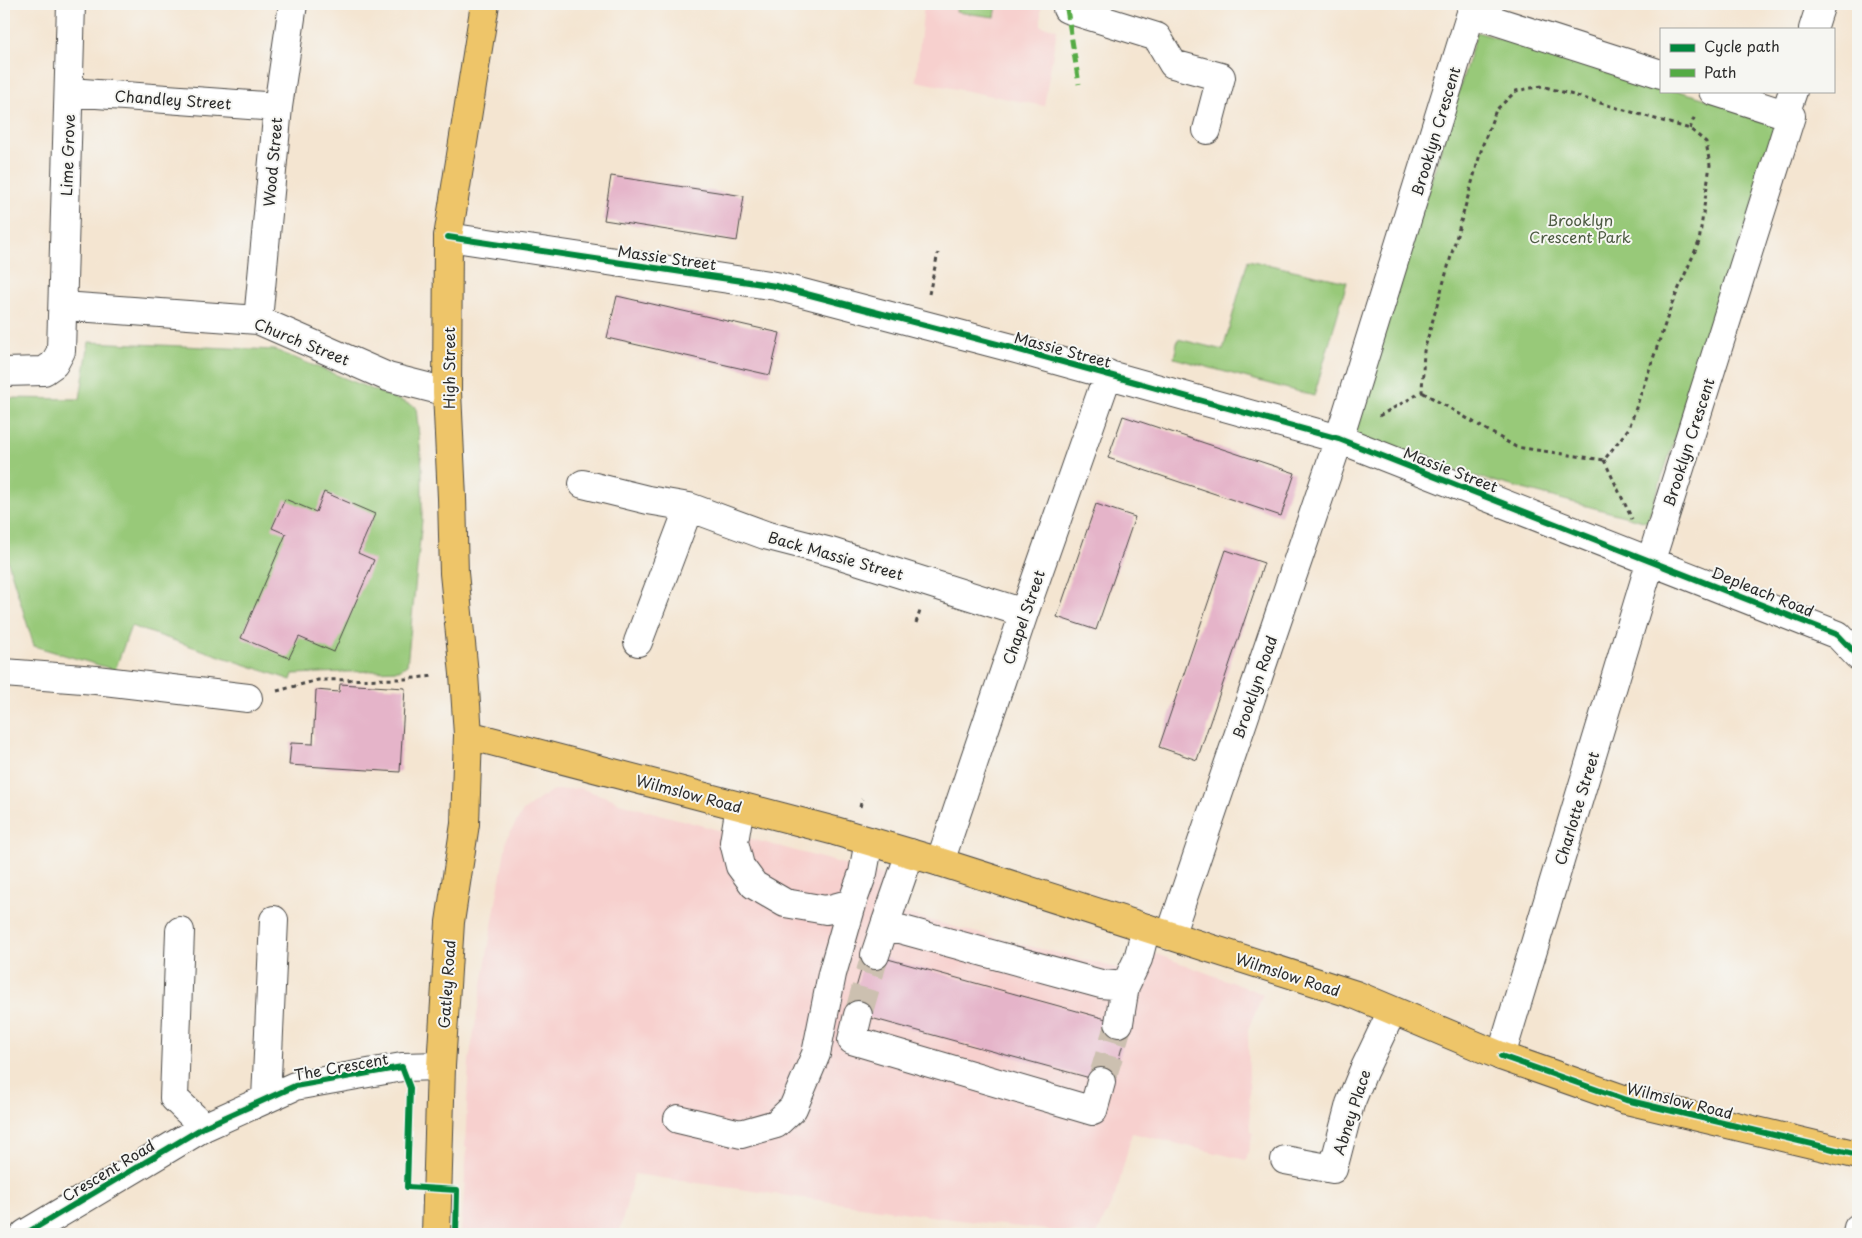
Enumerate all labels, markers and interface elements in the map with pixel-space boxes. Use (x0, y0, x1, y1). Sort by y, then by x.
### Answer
legend (1660, 28, 1834, 92)
text: Cycle path (1704, 34, 1780, 57)
text: Path (1704, 60, 1736, 83)
street label: Brooklyn Crescent (1404, 64, 1466, 198)
street label: Chandley Street (114, 83, 232, 115)
street label: Lime Grove (54, 114, 80, 196)
street label: Wood Street (257, 116, 287, 208)
park label: Brooklyn Crescent Park (1529, 208, 1631, 248)
street label: Massie Street (616, 239, 718, 275)
street label: Church Street (251, 311, 353, 371)
street label: Massie Street (1012, 325, 1114, 373)
street label: High Street (437, 327, 460, 409)
street label: Brooklyn Crescent (1656, 375, 1720, 509)
street label: Massie Street (1401, 440, 1501, 498)
street label: Back Massie Street (766, 525, 906, 585)
street label: Depleach Road (1708, 560, 1818, 622)
street label: Chapel Street (996, 567, 1050, 667)
street label: Brooklyn Road (1226, 632, 1282, 742)
street label: Charlotte Street (1548, 748, 1604, 868)
street label: Wilmslow Road (633, 768, 745, 818)
street label: Gatley Road (431, 939, 461, 1029)
street label: Wilmslow Road (1233, 946, 1343, 1002)
street label: The Crescent (292, 1046, 390, 1086)
street label: Abney Place (1326, 1066, 1376, 1158)
street label: Wilmslow Road (1624, 1076, 1736, 1124)
street label: Crescent Road (57, 1133, 159, 1207)

